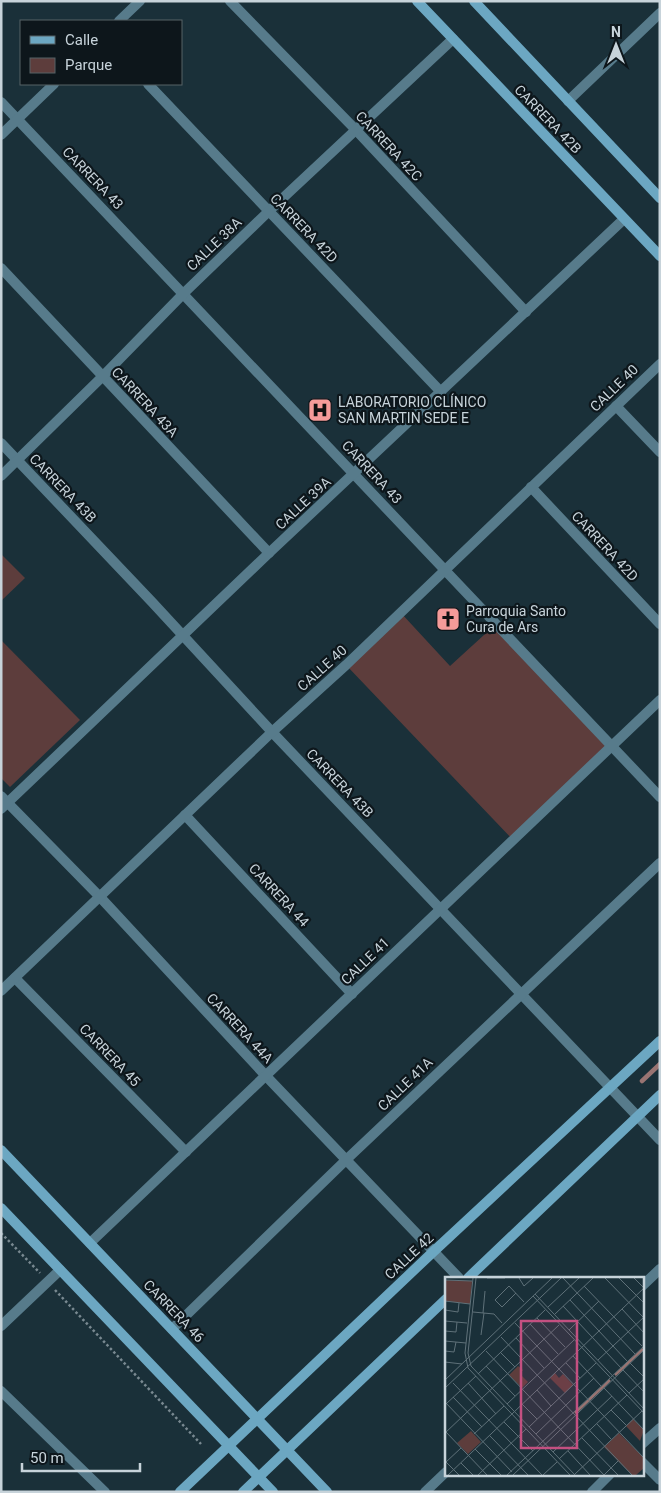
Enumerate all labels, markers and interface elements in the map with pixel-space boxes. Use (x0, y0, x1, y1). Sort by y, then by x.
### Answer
legend (20, 20, 182, 85)
north arrow (591, 20, 641, 70)
text: N (611, 24, 621, 40)
text: Calle (65, 31, 98, 49)
text: Parque (65, 56, 112, 74)
street label: CARRERA 42B (511, 81, 585, 157)
street label: CARRERA 42C (353, 108, 425, 184)
street label: CARRERA 43 (59, 144, 127, 212)
street label: CARRERA 42D (267, 190, 341, 266)
street label: CALLE 38A (183, 214, 245, 274)
street label: CALLE 40 (587, 361, 641, 415)
street label: CARRERA 43A (109, 364, 181, 440)
place label: LABORATORIO CLÍNICO SAN MARTIN SEDE E (338, 393, 486, 426)
hospital icon: LABORATORIO CLÍNICO SAN MARTIN SEDE E (307, 397, 333, 423)
street label: CARRERA 43 (339, 437, 405, 507)
street label: CARRERA 43B (26, 450, 100, 526)
street label: CALLE 39A (272, 473, 334, 533)
street label: CARRERA 42D (569, 508, 641, 584)
place label: Parroquia Santo Cura de Ars (466, 603, 566, 635)
church icon: Parroquia Santo Cura de Ars (435, 606, 461, 632)
street label: CALLE 40 (294, 642, 350, 694)
street label: CARRERA 43B (303, 745, 377, 821)
street label: CARRERA 44 (246, 860, 312, 930)
street label: CALLE 41 (338, 934, 392, 988)
street label: CARRERA 44A (204, 990, 276, 1066)
street label: CARRERA 45 (76, 1021, 144, 1090)
street label: CALLE 41A (374, 1054, 436, 1114)
street label: CALLE 42 (381, 1229, 437, 1282)
street label: CARRERA 46 (140, 1277, 208, 1346)
inset map (445, 1277, 644, 1476)
scale bar (22, 1440, 140, 1472)
text: 50 m (30, 1449, 64, 1467)

